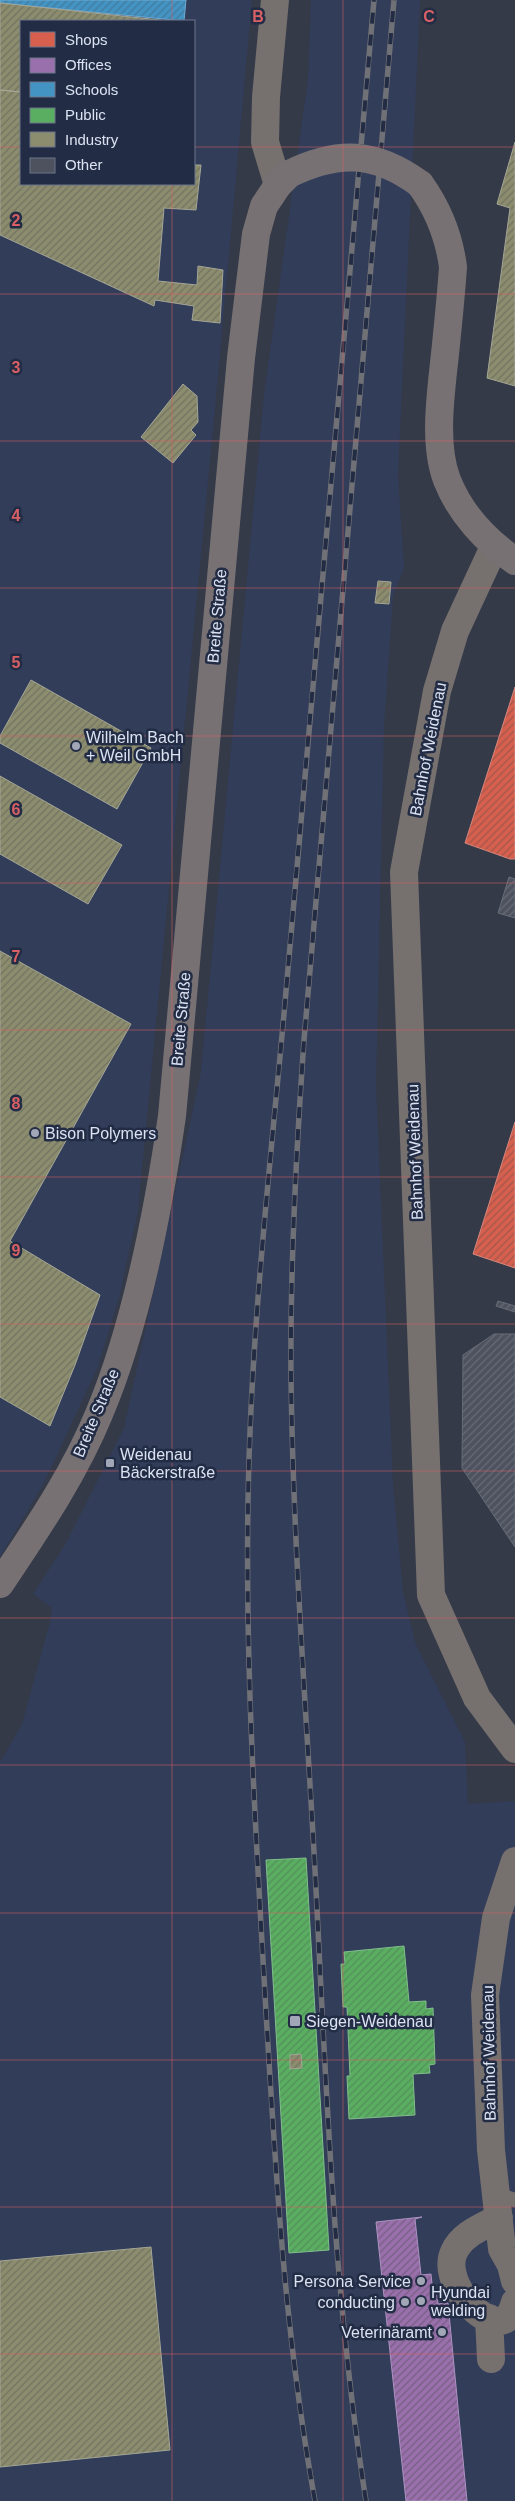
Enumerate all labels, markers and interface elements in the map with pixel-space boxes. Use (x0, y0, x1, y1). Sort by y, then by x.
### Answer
text: B (252, 8, 264, 25)
text: C (423, 8, 435, 25)
legend (20, 20, 195, 185)
text: Shops (65, 31, 108, 48)
text: Offices (65, 56, 111, 73)
text: Schools (65, 81, 118, 98)
text: Public (65, 106, 106, 123)
text: Industry (65, 131, 119, 148)
text: Other (65, 156, 103, 173)
text: 2 (12, 212, 21, 229)
text: 3 (12, 359, 21, 376)
text: 4 (12, 507, 21, 524)
street label: Breite Straße (204, 568, 230, 664)
text: 5 (12, 654, 21, 671)
street label: Bahnhof Weidenau (407, 681, 449, 817)
place label: Wilhelm Bach + Weil GmbH (86, 729, 184, 764)
marker: Wilhelm Bach + Weil GmbH (70, 740, 82, 752)
text: 6 (12, 801, 21, 818)
text: 7 (12, 948, 21, 965)
street label: Breite Straße (168, 971, 194, 1067)
street label: Bahnhof Weidenau (404, 1084, 426, 1220)
text: 8 (12, 1095, 21, 1112)
place label: Bison Polymers (45, 1125, 156, 1142)
marker: Bison Polymers (29, 1127, 41, 1139)
text: 9 (12, 1242, 21, 1259)
street label: Breite Straße (70, 1366, 122, 1460)
place label: Weidenau Bäckerstraße (120, 1446, 215, 1481)
marker: Weidenau Bäckerstraße (104, 1457, 116, 1469)
street label: Bahnhof Weidenau (479, 1985, 499, 2121)
place label: Siegen-Weidenau (306, 2013, 433, 2030)
marker: Siegen-Weidenau (288, 2014, 302, 2028)
place label: Persona Service (294, 2273, 411, 2290)
marker: Persona Service (415, 2275, 427, 2287)
place label: Hyundai welding (430, 2284, 490, 2319)
place label: conducting (318, 2294, 395, 2311)
marker: Hyundai welding (415, 2295, 427, 2307)
marker: conducting (399, 2296, 411, 2308)
place label: Veterinäramt (341, 2324, 433, 2341)
marker: Veterinäramt (436, 2326, 448, 2338)

